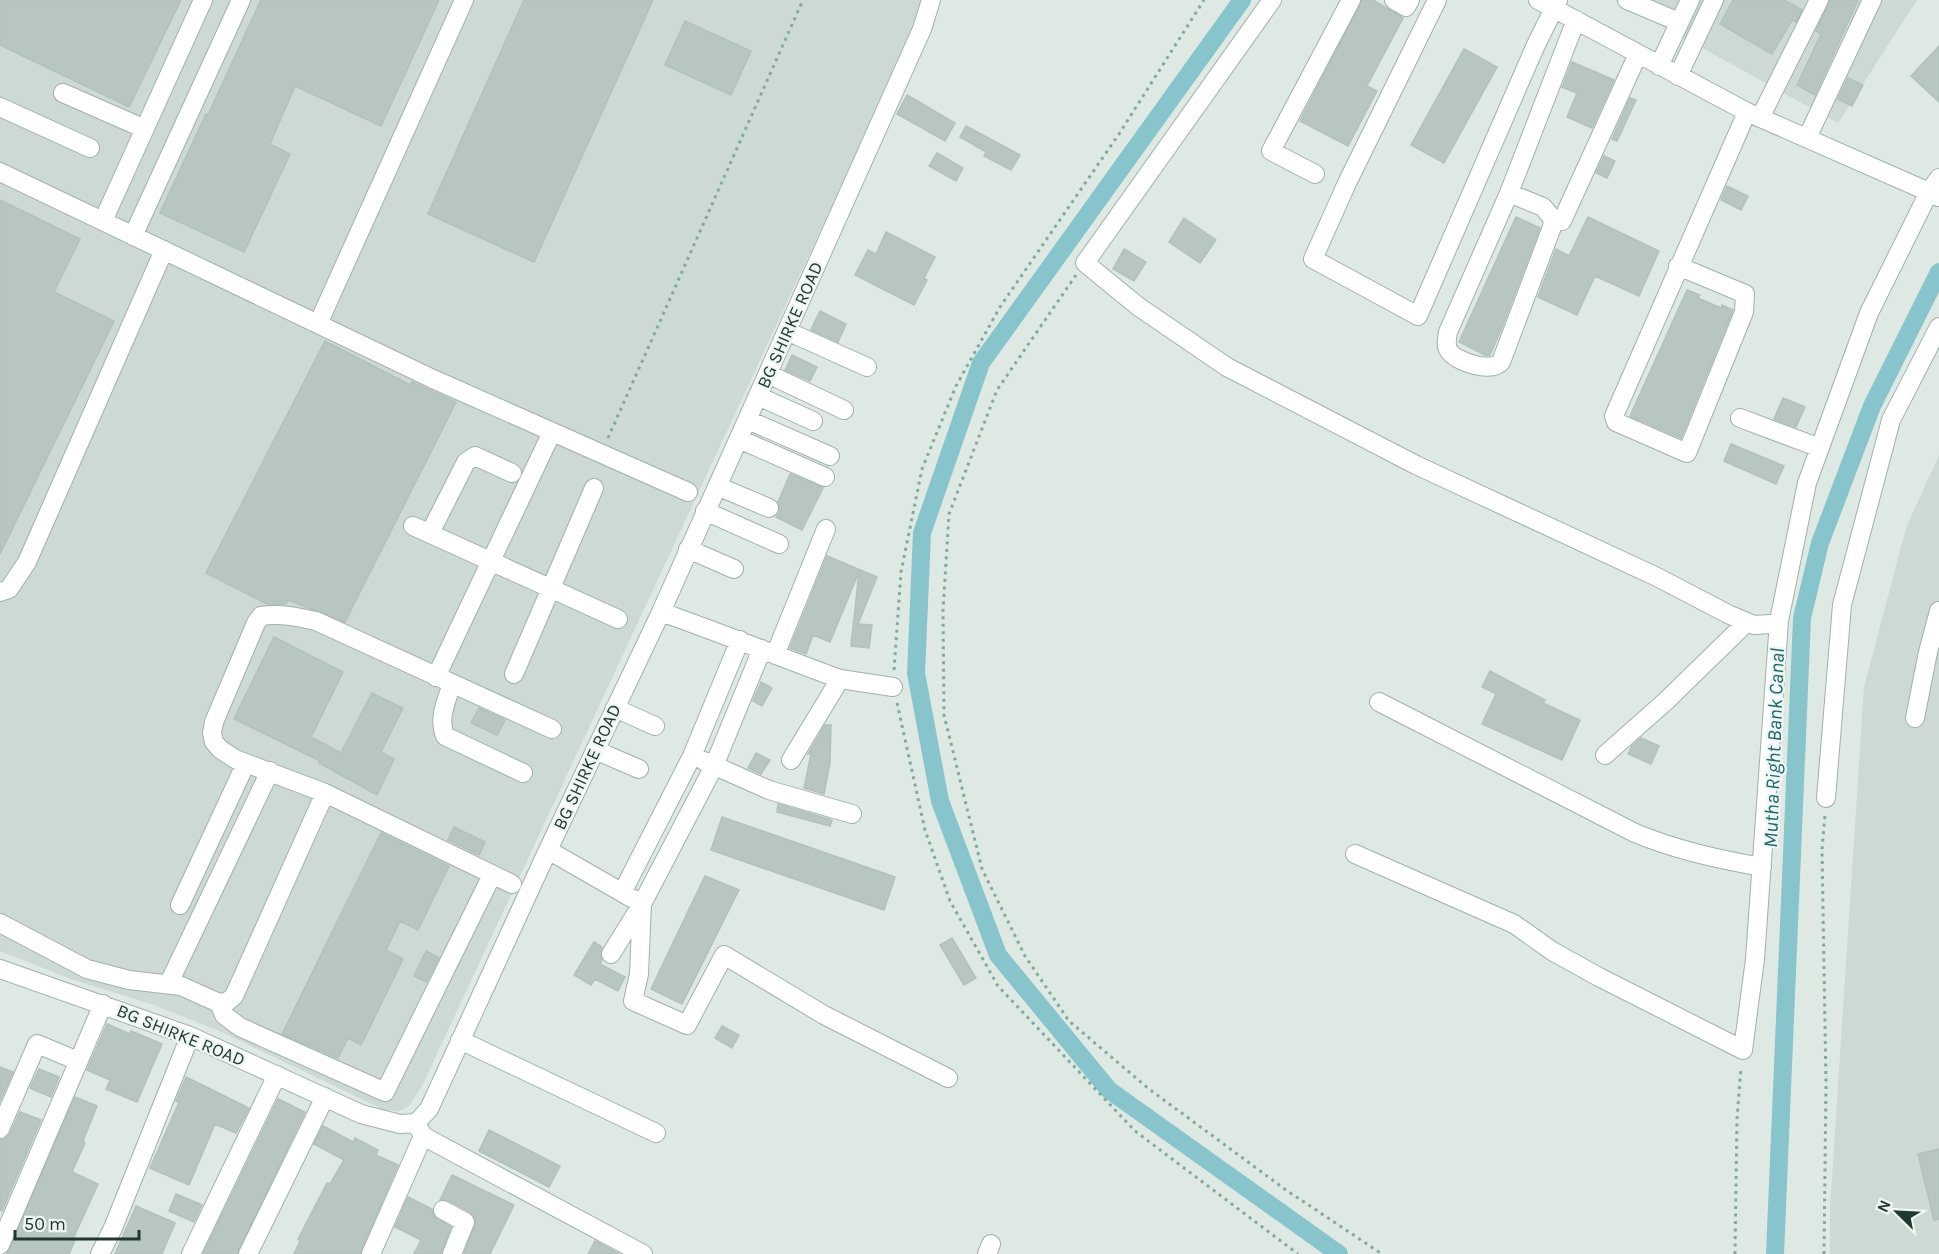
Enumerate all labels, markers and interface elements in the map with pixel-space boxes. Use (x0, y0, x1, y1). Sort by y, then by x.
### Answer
street label: BG SHIRKE ROAD (752, 258, 828, 392)
water label: Mutha Right Bank Canal (1759, 647, 1789, 849)
street label: BG SHIRKE ROAD (548, 701, 626, 833)
street label: BG SHIRKE ROAD (114, 999, 248, 1071)
north arrow (1867, 1182, 1927, 1242)
text: N (1873, 1197, 1895, 1215)
scale bar (15, 1203, 140, 1241)
text: 50 m (24, 1213, 66, 1235)

